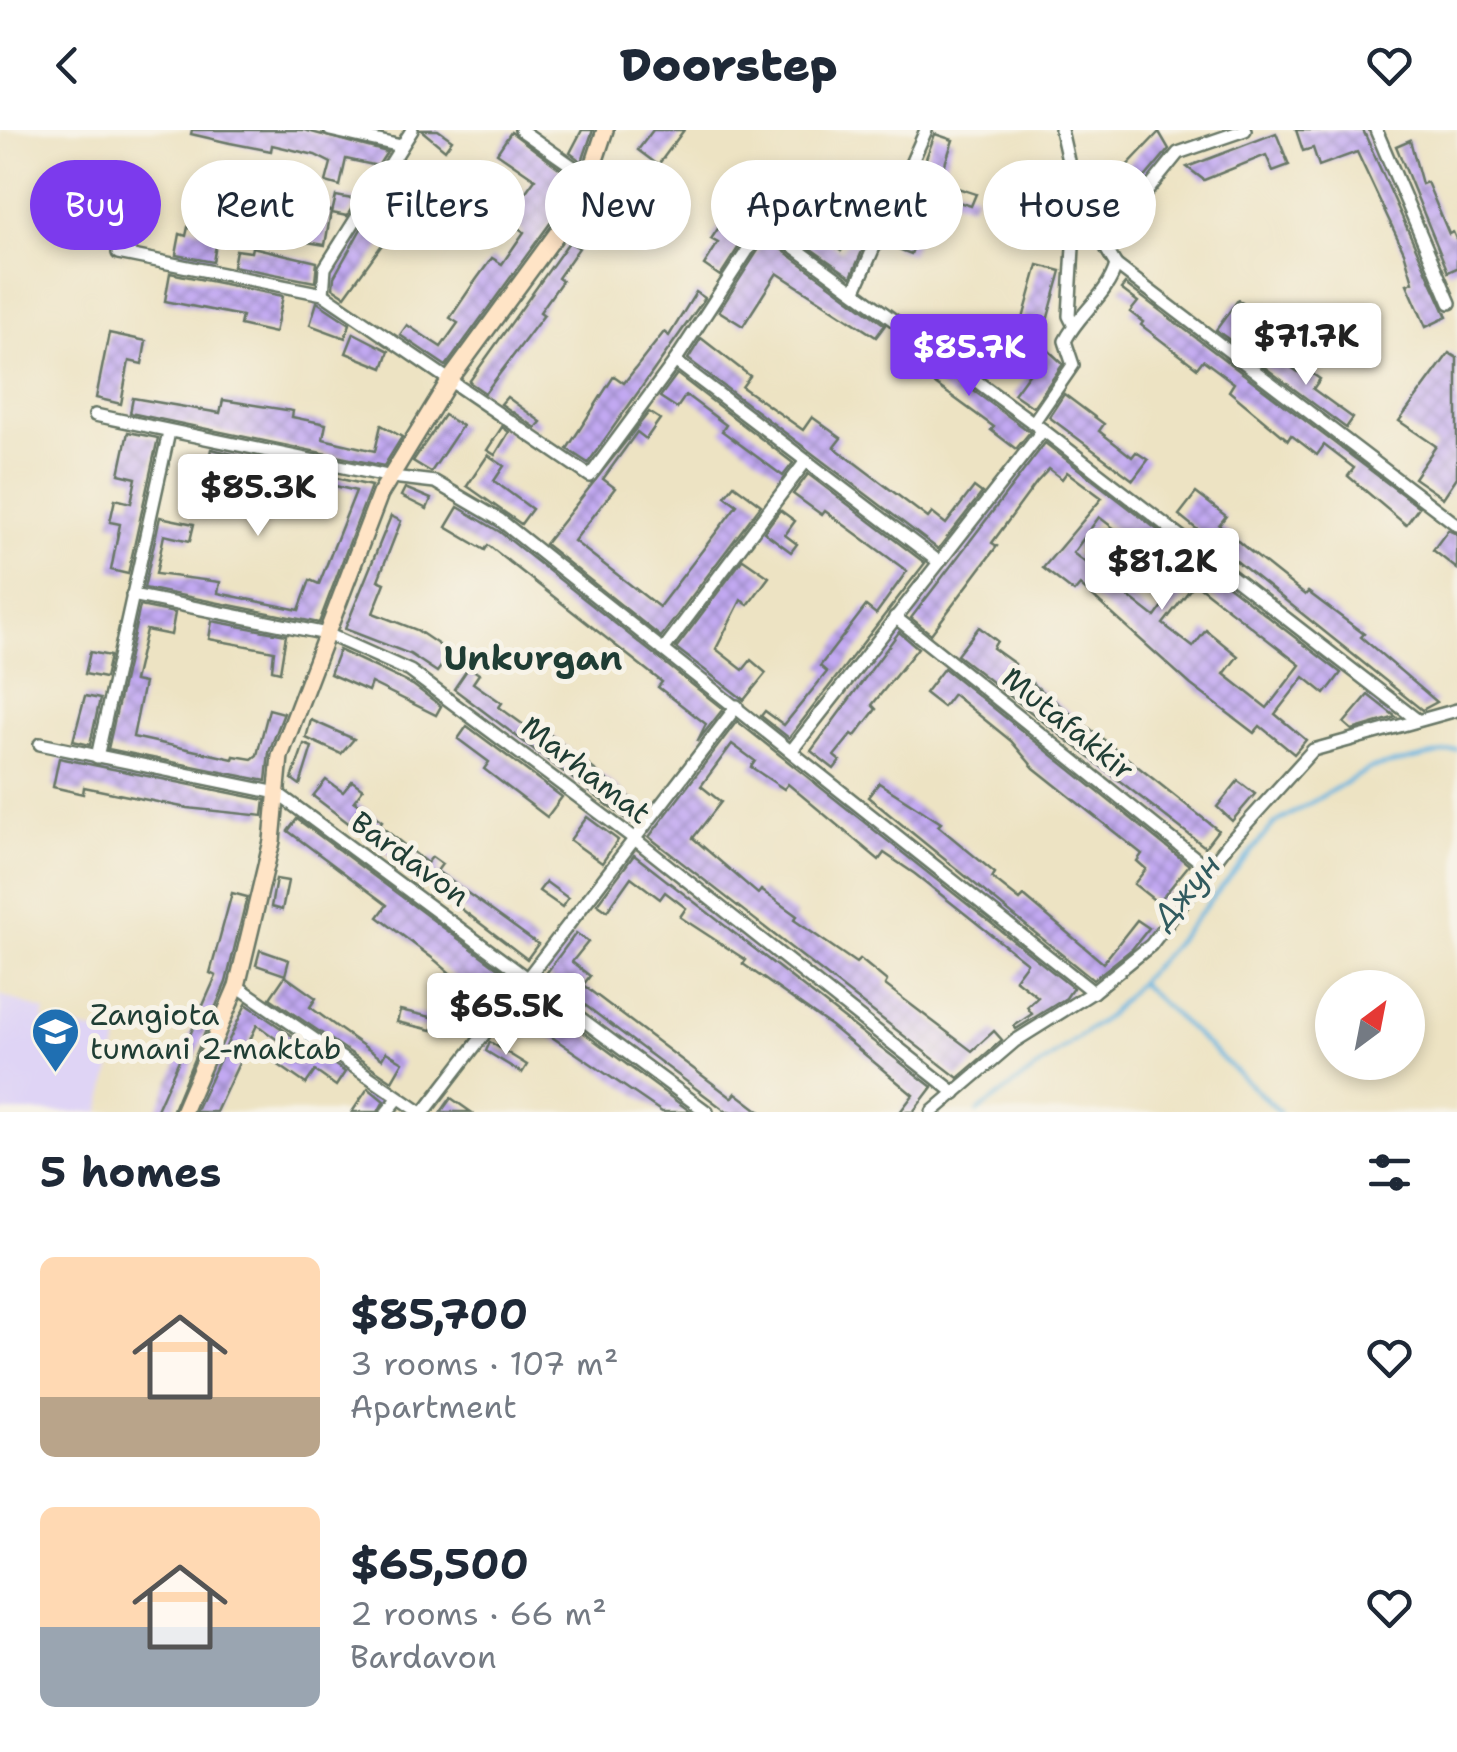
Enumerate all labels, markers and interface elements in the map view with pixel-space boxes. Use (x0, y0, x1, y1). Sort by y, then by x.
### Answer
text: Doorstep (619, 35, 838, 95)
icon: back (40, 38, 95, 93)
icon: heart (1362, 38, 1417, 93)
chip: Buy (30, 160, 161, 250)
chip: Rent (181, 160, 330, 250)
chip: Filters (350, 160, 525, 250)
chip: New (545, 160, 691, 250)
chip: Apartment (711, 160, 963, 250)
chip: House (983, 160, 1156, 250)
pin: $71.7K (1225, 303, 1387, 388)
pin: $85.7K (888, 314, 1050, 399)
text: $71.7K (1253, 314, 1359, 357)
text: $85.7K (912, 325, 1026, 368)
pin: $85.3K (177, 454, 339, 539)
text: $85.3K (200, 465, 316, 508)
pin: $81.2K (1081, 528, 1243, 613)
text: $81.2K (1107, 539, 1217, 582)
district label: Unkurgan (443, 634, 623, 681)
street label: Mutafakkir (993, 657, 1143, 790)
street label: Marhamat (513, 706, 660, 833)
street label: Bardavon (343, 802, 478, 916)
water label: Джун (1140, 844, 1230, 938)
north arrow (1315, 970, 1425, 1080)
map controls (1315, 970, 1425, 1080)
pin: $65.5K (425, 973, 587, 1058)
text: $65.5K (449, 984, 563, 1027)
place label: Zangiota tumani 2-maktab (90, 994, 342, 1069)
school or university icon: Zangiota tumani 2-maktab (29, 1006, 81, 1074)
text: 5 homes (40, 1144, 221, 1200)
icon: filters (1362, 1145, 1417, 1200)
text: $85,700 (350, 1286, 528, 1342)
icon: home (120, 1297, 240, 1417)
icon: heart (1362, 1330, 1417, 1385)
text: 3 rooms · 107 m² (350, 1342, 618, 1385)
text: Apartment (350, 1385, 517, 1428)
text: $65,500 (350, 1536, 529, 1592)
icon: home (120, 1547, 240, 1667)
icon: heart (1362, 1580, 1417, 1635)
text: 2 rooms · 66 m² (350, 1592, 607, 1635)
text: Bardavon (350, 1635, 497, 1678)

